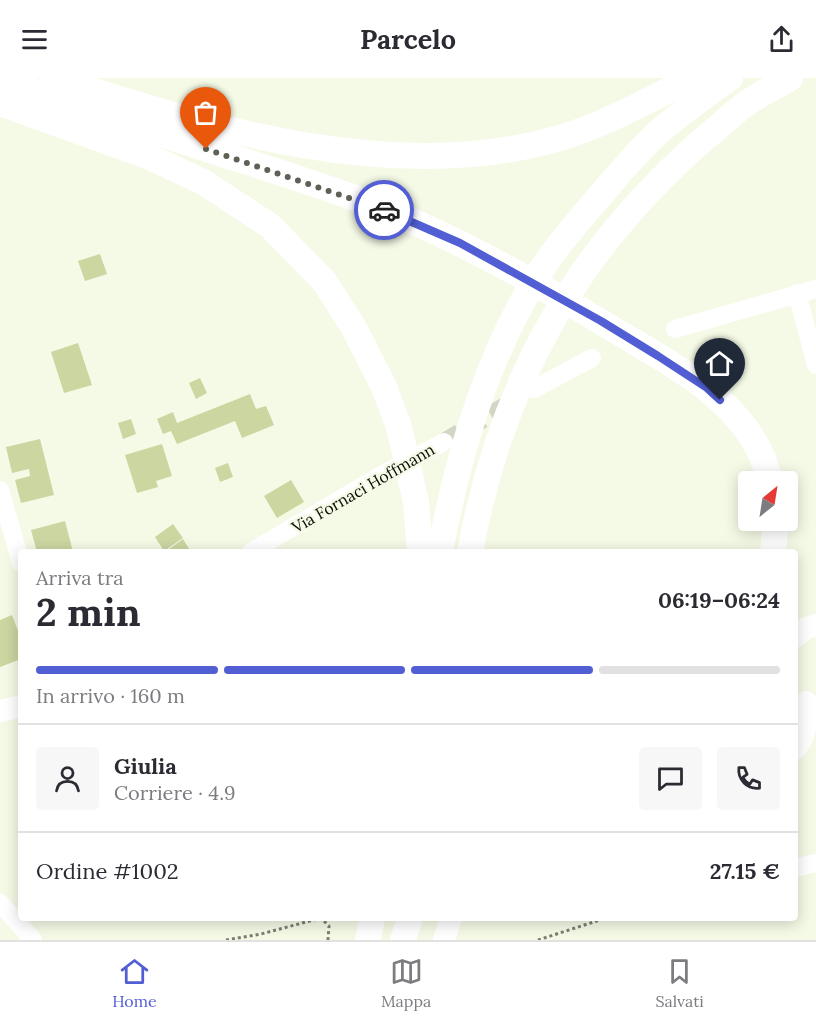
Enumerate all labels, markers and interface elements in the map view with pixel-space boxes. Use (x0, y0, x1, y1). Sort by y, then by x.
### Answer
text: Parcelo (360, 22, 456, 56)
icon: menu (18, 23, 51, 56)
icon: share (765, 23, 798, 56)
pin (180, 87, 231, 149)
icon: bag (189, 96, 222, 129)
courier (354, 180, 414, 240)
icon: car (368, 194, 401, 227)
pin (694, 338, 745, 400)
icon: home (703, 347, 736, 380)
street label: Via Fornaci Hoffmann (287, 439, 438, 538)
north arrow (738, 471, 798, 531)
map controls (738, 471, 798, 531)
text: Arriva tra (36, 565, 124, 590)
text: 06:19–06:24 (658, 586, 780, 614)
text: 2 min (36, 587, 141, 637)
text: In arrivo · 160 m (36, 683, 185, 708)
button: person (36, 747, 99, 810)
button: chat (639, 747, 702, 810)
button: phone (717, 747, 780, 810)
text: Giulia (114, 752, 177, 780)
text: Corriere · 4.9 (114, 780, 236, 805)
text: Ordine #1002 (36, 857, 179, 885)
text: 27.15 € (710, 857, 780, 885)
tab: Home (112, 955, 157, 1011)
tab: Mappa (381, 955, 431, 1011)
tab: Salvati (655, 955, 704, 1011)

